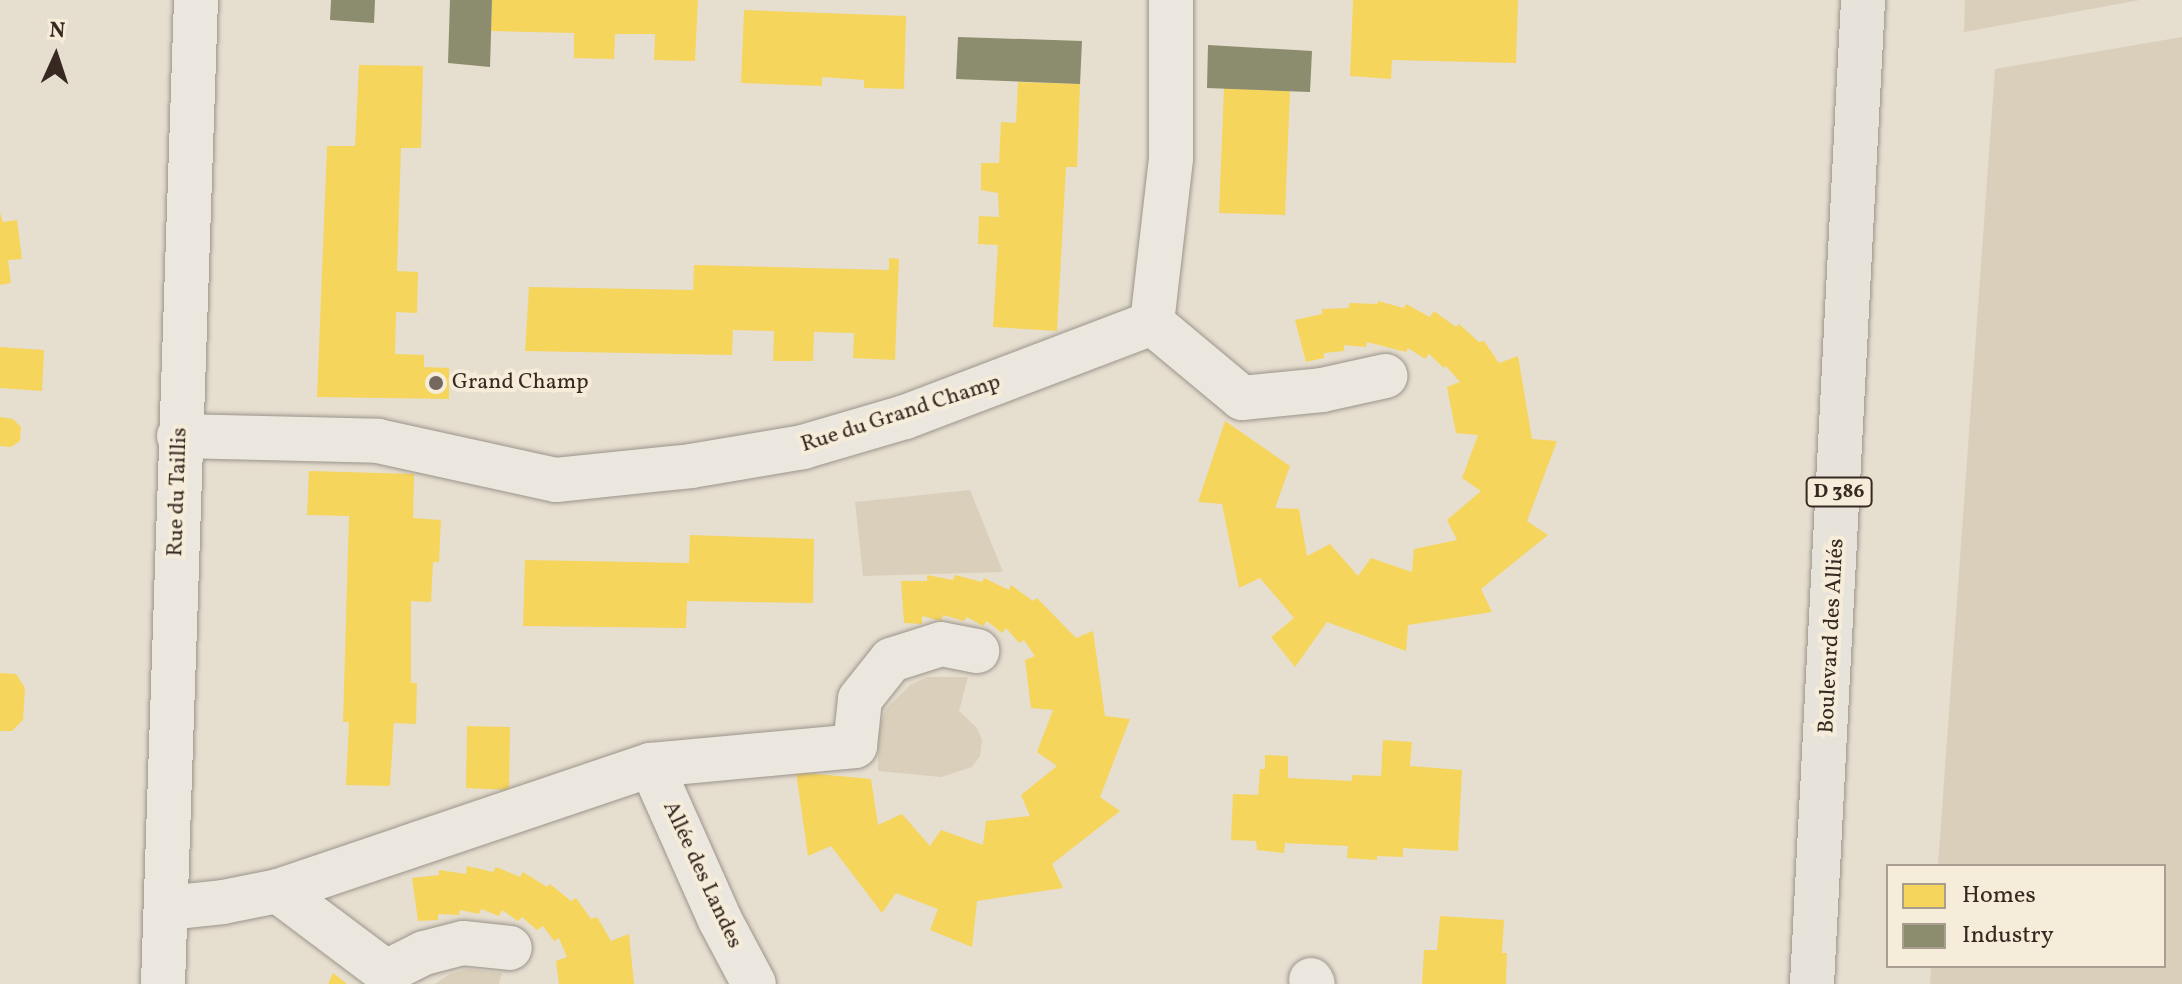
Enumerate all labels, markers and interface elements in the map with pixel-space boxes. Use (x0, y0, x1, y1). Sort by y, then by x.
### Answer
north arrow (16, 16, 96, 96)
text: N (48, 16, 66, 47)
street label: Rue du Grand Champ (798, 369, 1004, 459)
place label: Grand Champ (452, 370, 589, 396)
marker: Grand Champ (427, 374, 445, 392)
street label: Rue du Taillis (163, 427, 193, 557)
road number: D 386 (1805, 476, 1873, 508)
street label: Boulevard des Alliés (1814, 538, 1850, 734)
street label: Allée des Landes (656, 797, 748, 953)
legend (1886, 864, 2166, 968)
text: Homes (1962, 879, 2036, 913)
text: Industry (1962, 919, 2054, 953)

